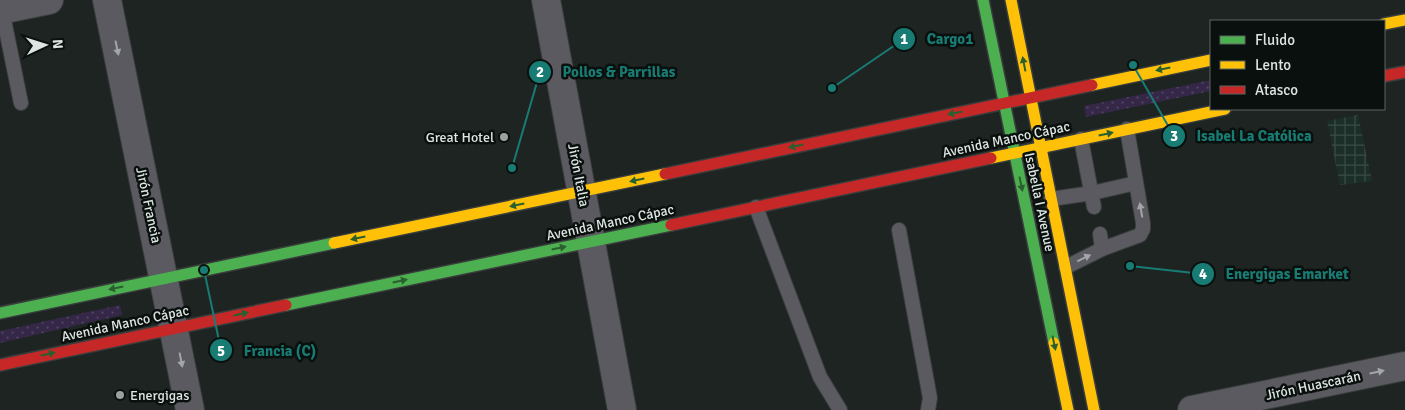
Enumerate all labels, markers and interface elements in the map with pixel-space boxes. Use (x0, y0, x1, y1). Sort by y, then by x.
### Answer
north arrow (20, 20, 70, 70)
legend (1210, 20, 1385, 110)
callout: Cargo1 (892, 24, 983, 54)
text: 1 (900, 30, 908, 48)
text: Cargo1 (927, 30, 973, 48)
text: Fluido (1255, 31, 1295, 49)
text: N (49, 39, 66, 50)
one-way arrow (113, 40, 121, 55)
text: Lento (1255, 56, 1291, 74)
callout: Pollos & Parrillas (527, 57, 685, 87)
one-way arrow (1020, 57, 1028, 72)
text: 2 (536, 63, 544, 81)
text: Pollos & Parrillas (563, 63, 676, 81)
one-way arrow (1155, 66, 1171, 74)
text: Atasco (1255, 81, 1298, 99)
one-way arrow (946, 109, 962, 117)
street label: Avenida Manco Cápac (941, 118, 1072, 161)
callout: Isabel La Católica (1162, 121, 1322, 151)
text: 3 (1170, 127, 1178, 145)
text: Isabel La Católica (1196, 127, 1312, 145)
place label: Great Hotel (426, 129, 494, 146)
one-way arrow (1098, 129, 1114, 137)
marker: Great Hotel (498, 131, 510, 143)
street label: Jirón Italia (564, 142, 593, 208)
one-way arrow (788, 142, 803, 150)
street label: Isabella I Avenue (1021, 151, 1058, 253)
street label: Jirón Francia (132, 166, 165, 245)
one-way arrow (629, 176, 644, 184)
one-way arrow (1017, 177, 1025, 192)
one-way arrow (509, 201, 524, 209)
street label: Avenida Manco Cápac (545, 201, 676, 244)
one-way arrow (1136, 201, 1144, 217)
one-way arrow (350, 234, 365, 242)
one-way arrow (552, 244, 567, 252)
one-way arrow (1077, 254, 1091, 262)
callout: Energigas Emarket (1190, 259, 1358, 289)
text: 4 (1199, 265, 1207, 283)
text: Energigas Emarket (1225, 265, 1349, 283)
one-way arrow (392, 277, 408, 285)
one-way arrow (108, 285, 124, 293)
street label: Avenida Manco Cápac (60, 302, 191, 345)
one-way arrow (233, 310, 249, 318)
callout: Francia (C) (208, 335, 326, 365)
one-way arrow (1050, 336, 1058, 351)
text: 5 (217, 342, 225, 360)
text: Francia (C) (244, 342, 316, 360)
one-way arrow (40, 350, 56, 358)
one-way arrow (177, 353, 185, 368)
street label: Jirón Huascarán (1264, 367, 1362, 404)
one-way arrow (1369, 368, 1384, 376)
place label: Energigas (130, 387, 189, 404)
marker: Energigas (114, 389, 126, 401)

